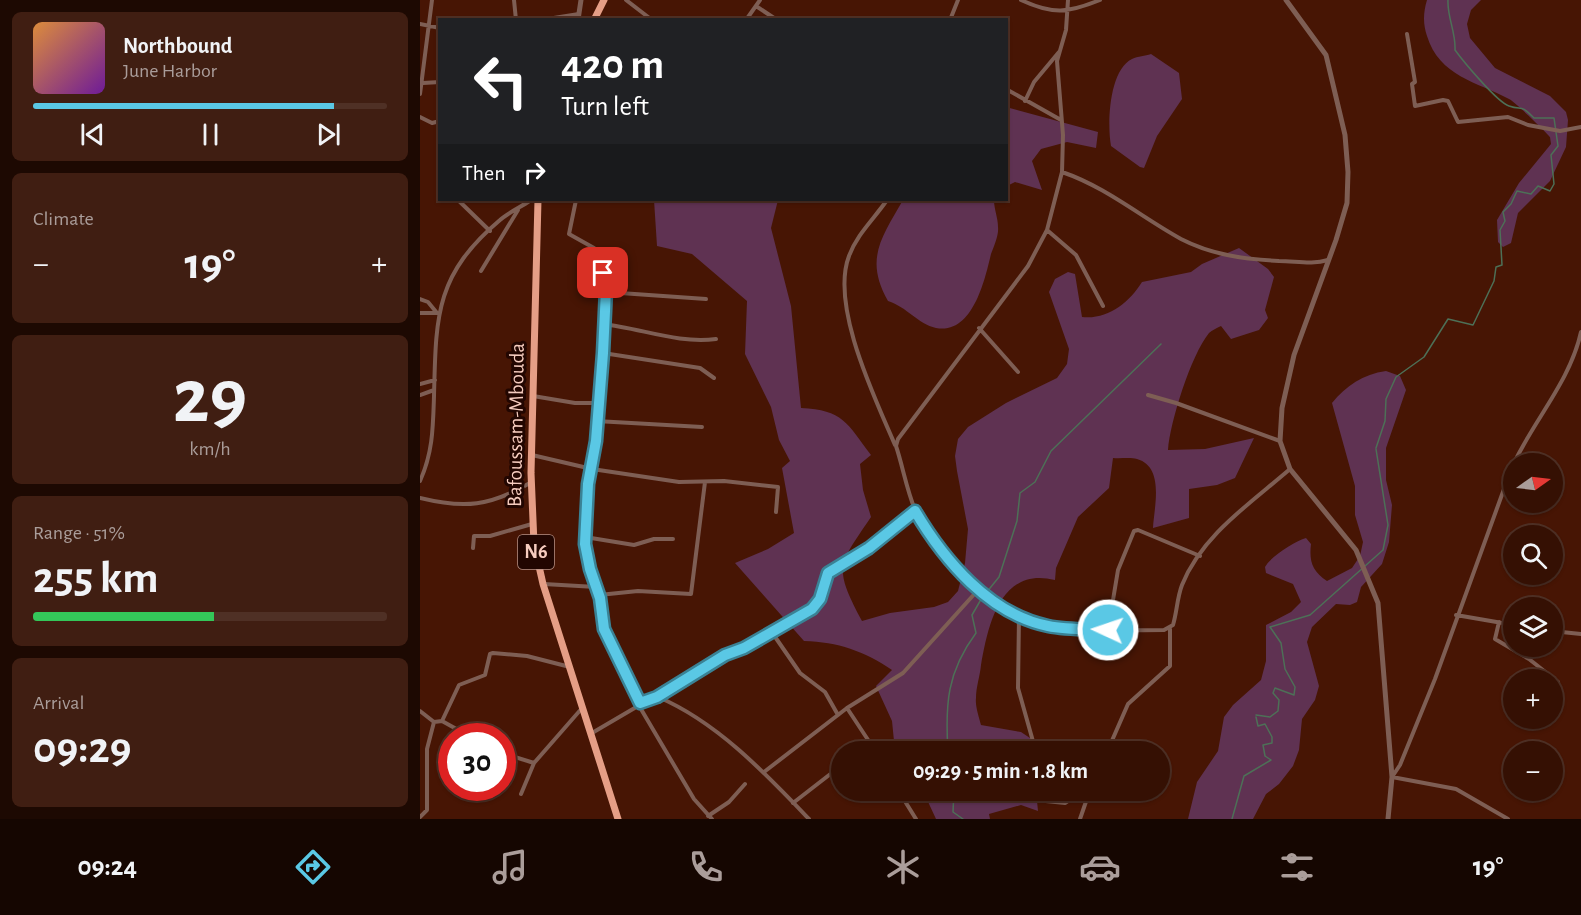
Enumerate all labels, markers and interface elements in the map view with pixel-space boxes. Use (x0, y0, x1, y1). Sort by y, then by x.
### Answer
text: Northbound (123, 35, 232, 57)
icon: left (462, 42, 540, 120)
text: 420 m (561, 44, 664, 86)
text: June Harbor (123, 61, 217, 81)
text: Turn left (561, 93, 649, 120)
icon: previous (76, 118, 109, 151)
icon: pause (194, 118, 227, 151)
icon: next (312, 118, 345, 151)
icon: right (518, 156, 551, 189)
text: Then (462, 162, 506, 184)
text: Climate (33, 209, 94, 229)
text: 19° (184, 242, 236, 287)
pin (577, 247, 628, 298)
text: − (33, 248, 49, 281)
text: + (371, 248, 387, 281)
icon: arrive (586, 256, 619, 289)
street label: Bafoussam-Mbouda (504, 342, 528, 507)
text: 29 (173, 359, 247, 437)
text: km/h (189, 439, 231, 459)
north arrow (1503, 453, 1563, 513)
map controls (1503, 453, 1563, 801)
text: Range · 51% (33, 523, 125, 543)
button: search (1503, 525, 1563, 585)
road number: N6 (518, 535, 554, 569)
text: 255 km (33, 556, 158, 601)
button: layers (1503, 597, 1563, 657)
position arrow (1076, 598, 1140, 662)
button: + (1503, 669, 1563, 729)
text: Arrival (33, 693, 84, 713)
speed limit sign: 30 (438, 723, 516, 801)
text: 09:29 (33, 726, 131, 771)
button: − (1503, 741, 1563, 801)
text: 09:29 · 5 min · 1.8 km (913, 760, 1088, 782)
icon: directions (292, 846, 334, 888)
icon: music (489, 846, 531, 888)
icon: phone (685, 846, 727, 888)
icon: climate (882, 846, 924, 888)
icon: car (1079, 846, 1121, 888)
icon: filters (1276, 846, 1318, 888)
text: 09:24 (77, 853, 137, 880)
text: 19° (1473, 853, 1503, 880)

